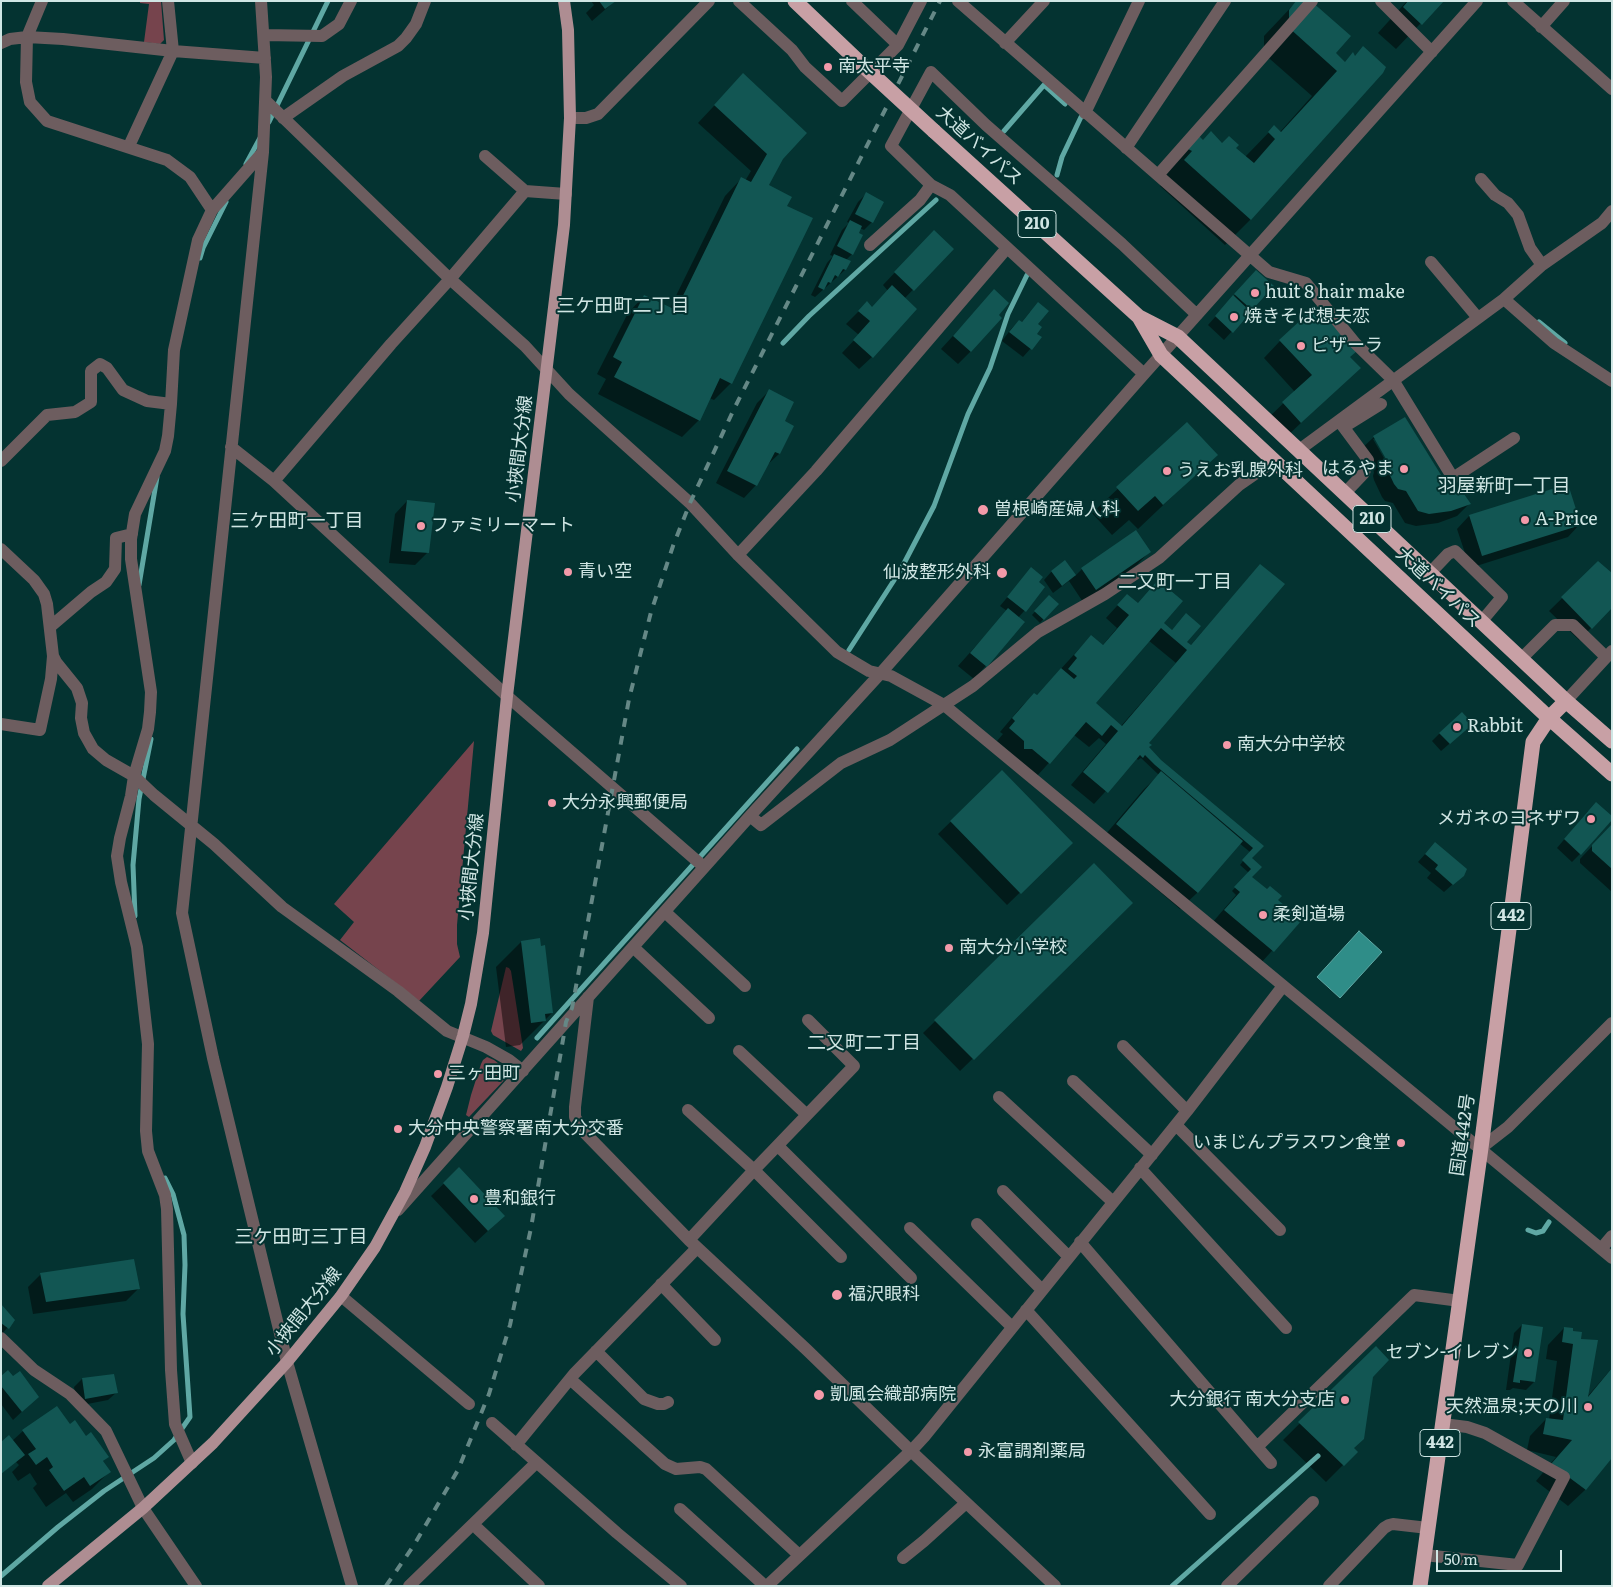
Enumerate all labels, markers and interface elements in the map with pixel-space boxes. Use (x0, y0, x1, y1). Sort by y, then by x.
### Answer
place label: 南太平寺 (838, 56, 910, 78)
marker: 南太平寺 (822, 61, 834, 73)
street label: 大道バイパス (932, 102, 1026, 190)
road number: 210 (1018, 210, 1056, 238)
place label: huit 8 hair make (1265, 282, 1405, 304)
marker: huit 8 hair make (1249, 287, 1261, 299)
district label: 三ケ田町二丁目 (557, 295, 689, 317)
place label: 焼きそば想夫恋 (1244, 306, 1370, 328)
marker: 焼きそば想夫恋 (1228, 311, 1240, 323)
place label: ピザーラ (1311, 335, 1383, 357)
marker: ピザーラ (1295, 340, 1307, 352)
street label: 小挾間大分線 (503, 394, 537, 504)
place label: はるやま (1322, 458, 1394, 480)
place label: うえお乳腺外科 (1177, 460, 1303, 482)
marker: はるやま (1398, 463, 1410, 475)
marker: うえお乳腺外科 (1161, 465, 1173, 477)
district label: 羽屋新町一丁目 (1438, 475, 1570, 497)
place label: 曽根崎産婦人科 (994, 499, 1120, 521)
marker: 曽根崎産婦人科 (976, 503, 990, 517)
road number: 210 (1353, 506, 1391, 532)
place label: A-Price (1535, 509, 1598, 531)
district label: 三ケ田町一丁目 (231, 510, 363, 532)
marker: A-Price (1519, 514, 1531, 526)
place label: ファミリーマート (431, 515, 575, 537)
marker: ファミリーマート (415, 520, 427, 532)
street label: 大道バイパス (1391, 543, 1485, 633)
place label: 青い空 (578, 561, 632, 583)
place label: 仙波整形外科 (883, 562, 991, 584)
marker: 青い空 (562, 566, 574, 578)
marker: 仙波整形外科 (995, 566, 1009, 580)
district label: 二又町一丁目 (1118, 571, 1232, 593)
place label: Rabbit (1467, 716, 1523, 738)
marker: Rabbit (1451, 721, 1463, 733)
place label: 南大分中学校 (1237, 734, 1345, 756)
marker: 南大分中学校 (1221, 739, 1233, 751)
place label: 大分永興郵便局 (562, 792, 688, 814)
marker: 大分永興郵便局 (546, 797, 558, 809)
place label: メガネのヨネザワ (1437, 808, 1581, 830)
street label: 小挾間大分線 (456, 812, 488, 922)
marker: メガネのヨネザワ (1585, 813, 1597, 825)
road number: 442 (1491, 902, 1531, 929)
place label: 柔剣道場 (1273, 904, 1345, 926)
marker: 柔剣道場 (1257, 909, 1269, 921)
place label: 南大分小学校 (959, 937, 1067, 959)
marker: 南大分小学校 (943, 942, 955, 954)
district label: 二又町二丁目 (807, 1032, 921, 1054)
place label: 三ヶ田町 (448, 1063, 520, 1085)
marker: 三ヶ田町 (432, 1068, 444, 1080)
street label: 国道442号 (1447, 1092, 1479, 1178)
place label: 大分中央警察署南大分交番 (408, 1118, 624, 1140)
marker: 大分中央警察署南大分交番 (392, 1123, 404, 1135)
place label: いまじんプラスワン食堂 (1193, 1132, 1391, 1154)
marker: いまじんプラスワン食堂 (1395, 1137, 1407, 1149)
place label: 豊和銀行 (484, 1188, 556, 1210)
marker: 豊和銀行 (468, 1193, 480, 1205)
district label: 三ケ田町三丁目 (235, 1226, 367, 1248)
street label: 小挾間大分線 (262, 1263, 346, 1361)
place label: 福沢眼科 (848, 1284, 920, 1306)
marker: 福沢眼科 (830, 1288, 844, 1302)
place label: セブン-イレブン (1386, 1342, 1518, 1364)
marker: セブン-イレブン (1522, 1347, 1534, 1359)
place label: 凱風会織部病院 (830, 1384, 956, 1406)
marker: 凱風会織部病院 (812, 1388, 826, 1402)
place label: 大分銀行 南大分支店 (1169, 1389, 1335, 1411)
marker: 大分銀行 南大分支店 (1339, 1394, 1351, 1406)
place label: 天然温泉;天の川 (1446, 1396, 1578, 1418)
marker: 天然温泉;天の川 (1582, 1401, 1594, 1413)
road number: 442 (1420, 1430, 1460, 1456)
place label: 永富調剤薬局 (978, 1441, 1086, 1463)
marker: 永富調剤薬局 (962, 1446, 974, 1458)
scale bar (1438, 1540, 1564, 1572)
text: 50 m (1444, 1547, 1478, 1570)

